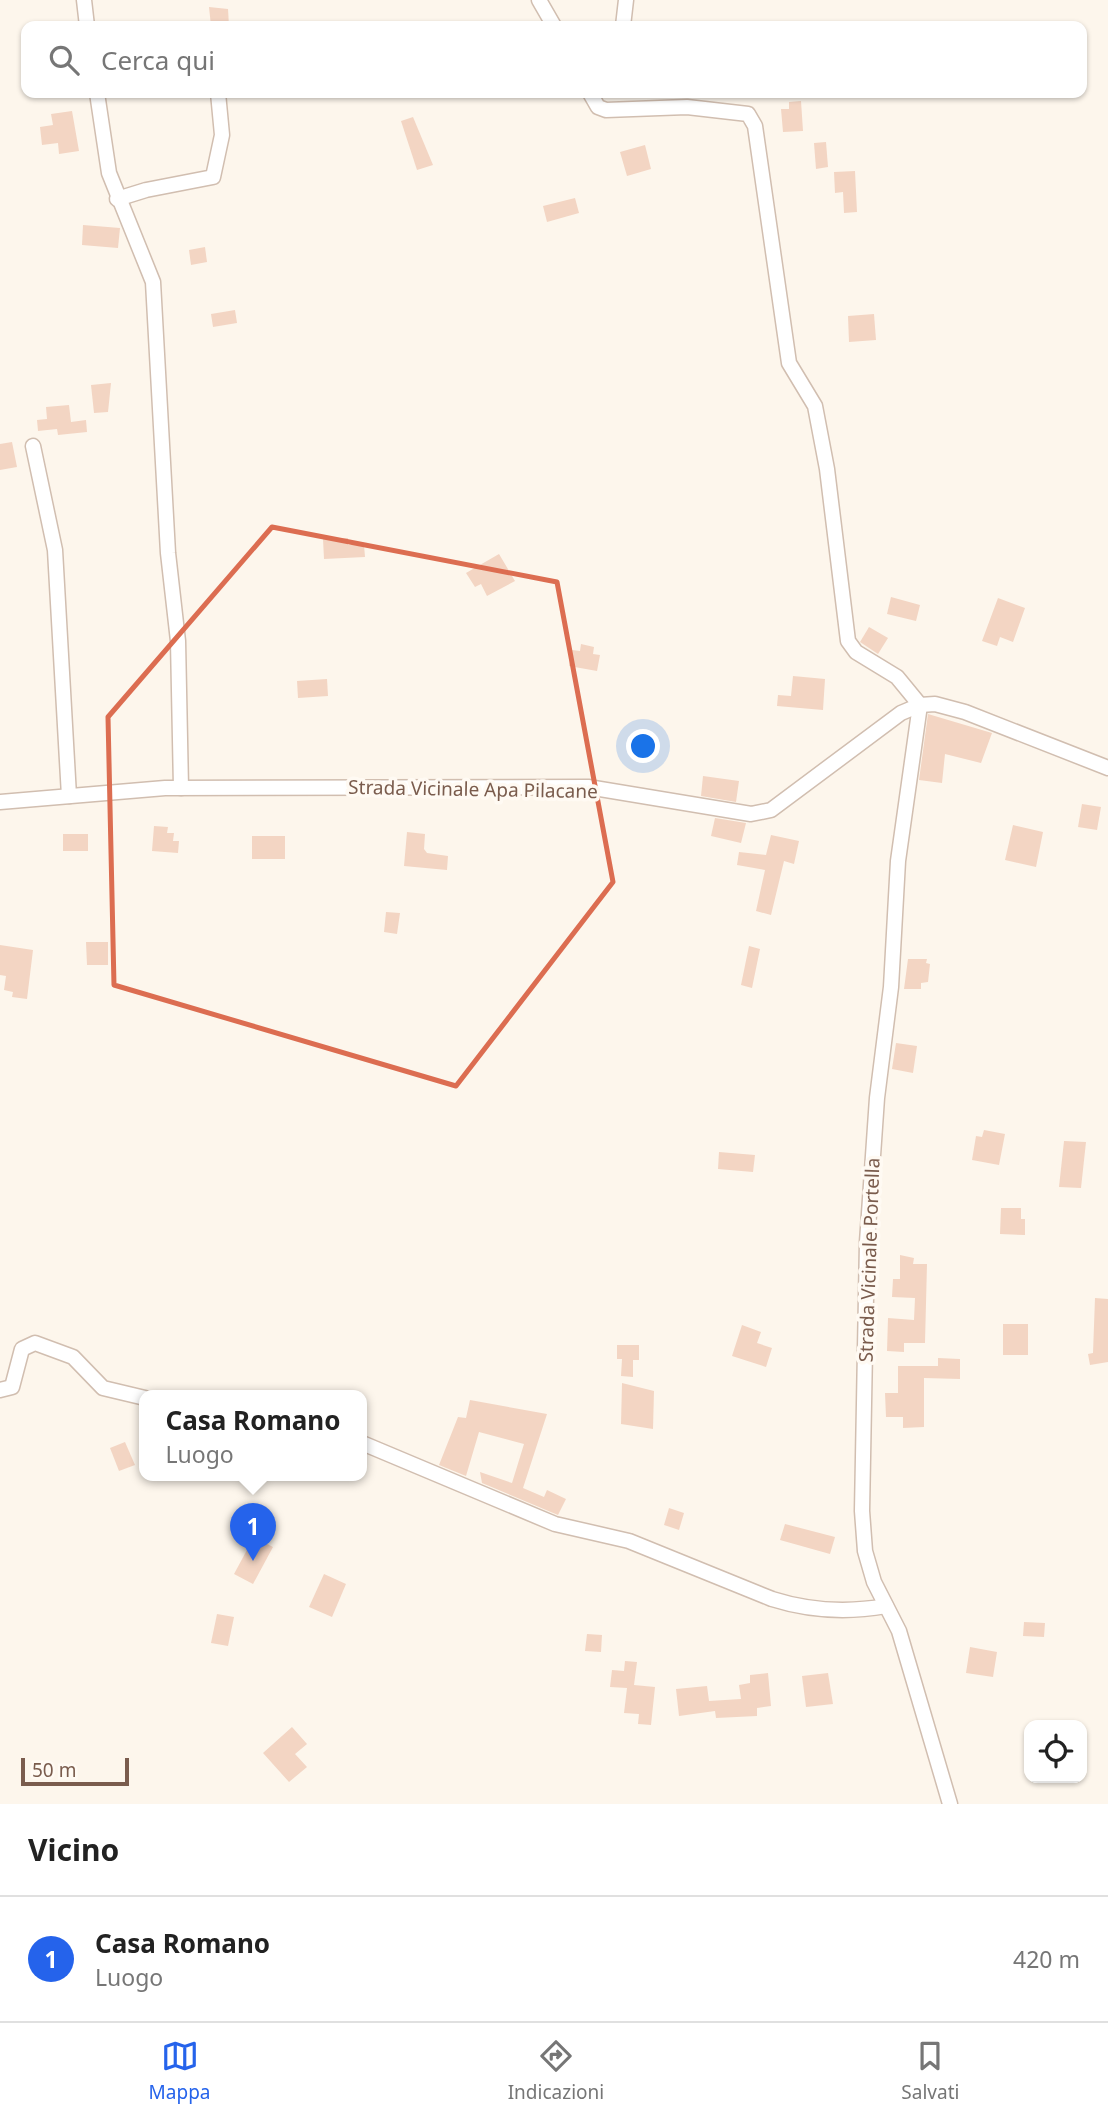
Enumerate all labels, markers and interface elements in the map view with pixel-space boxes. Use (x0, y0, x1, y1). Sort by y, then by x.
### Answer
search box (21, 21, 1087, 98)
icon: search (45, 41, 83, 79)
text: Cerca qui (101, 42, 215, 78)
your location (626, 729, 660, 763)
street label: Strada Vicinale Apa Pilacane (348, 774, 598, 804)
street label: Strada Vicinale Portella (852, 1157, 886, 1363)
popup (139, 1390, 367, 1481)
text: Casa Romano (165, 1402, 341, 1438)
text: Luogo (165, 1438, 234, 1470)
pin: 1 (230, 1503, 276, 1561)
map controls (1024, 1720, 1087, 1783)
button: locate (1024, 1720, 1087, 1783)
scale bar (21, 1755, 130, 1787)
text: 50 m (32, 1757, 76, 1783)
text: Vicino (28, 1829, 119, 1870)
text: Casa Romano (95, 1925, 270, 1961)
text: 1 (44, 1943, 58, 1975)
text: 420 m (1013, 1943, 1080, 1975)
text: Luogo (95, 1961, 163, 1993)
tab: Mappa (149, 2037, 211, 2105)
tab: Indicazioni (508, 2037, 604, 2105)
tab: Salvati (901, 2037, 959, 2105)

